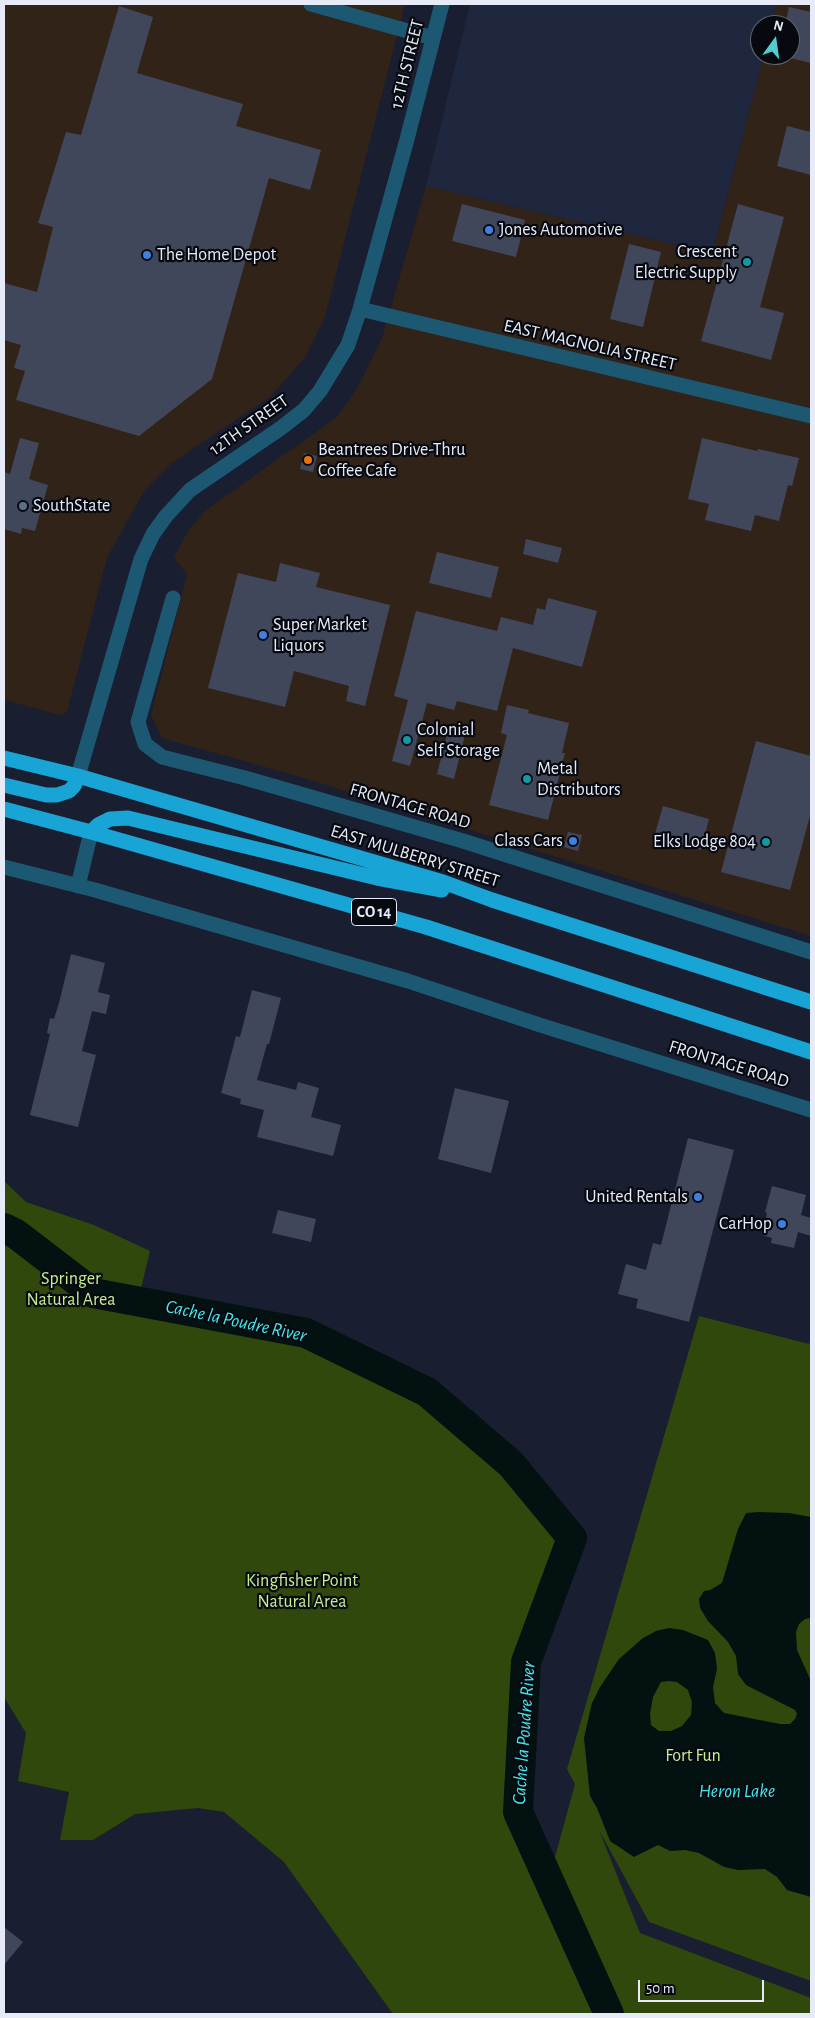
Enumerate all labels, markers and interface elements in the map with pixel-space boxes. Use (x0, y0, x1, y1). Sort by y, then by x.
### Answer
north arrow (750, 15, 800, 65)
street label: 12TH STREET (385, 17, 429, 111)
text: N (772, 18, 785, 34)
place label: Jones Automotive (499, 219, 622, 241)
marker: Jones Automotive (483, 224, 495, 236)
place label: Crescent Electric Supply (635, 241, 737, 284)
place label: The Home Depot (157, 244, 276, 266)
marker: The Home Depot (141, 249, 153, 261)
marker: Crescent Electric Supply (741, 256, 753, 268)
street label: EAST MAGNOLIA STREET (502, 315, 678, 375)
street label: 12TH STREET (205, 390, 293, 460)
place label: Beantrees Drive-Thru Coffee Cafe (318, 439, 465, 482)
marker: Beantrees Drive-Thru Coffee Cafe (302, 454, 314, 466)
place label: SouthState (33, 495, 110, 517)
marker: SouthState (17, 500, 29, 512)
place label: Super Market Liquors (273, 614, 367, 656)
marker: Super Market Liquors (257, 629, 269, 641)
place label: Colonial Self Storage (417, 719, 500, 762)
marker: Colonial Self Storage (401, 734, 413, 746)
place label: Metal Distributors (537, 758, 621, 801)
marker: Metal Distributors (521, 773, 533, 785)
street label: FRONTAGE ROAD (347, 778, 473, 834)
street label: EAST MULBERRY STREET (328, 820, 502, 892)
place label: Class Cars (495, 830, 563, 852)
place label: Elks Lodge 804 (653, 831, 756, 853)
marker: Class Cars (567, 835, 579, 847)
marker: Elks Lodge 804 (760, 836, 772, 848)
road number: CO 14 (352, 899, 396, 926)
street label: FRONTAGE ROAD (666, 1035, 792, 1093)
place label: United Rentals (585, 1186, 688, 1208)
marker: United Rentals (692, 1191, 704, 1203)
place label: CarHop (719, 1213, 772, 1235)
marker: CarHop (776, 1218, 788, 1230)
park label: Springer Natural Area (27, 1268, 115, 1310)
water label: Cache la Poudre River (163, 1295, 309, 1347)
park label: Kingfisher Point Natural Area (246, 1570, 358, 1612)
water label: Cache la Poudre River (508, 1661, 540, 1805)
park label: Fort Fun (665, 1745, 721, 1767)
water label: Heron Lake (699, 1780, 775, 1802)
scale bar (640, 1970, 766, 2002)
text: 50 m (646, 1981, 675, 1996)

